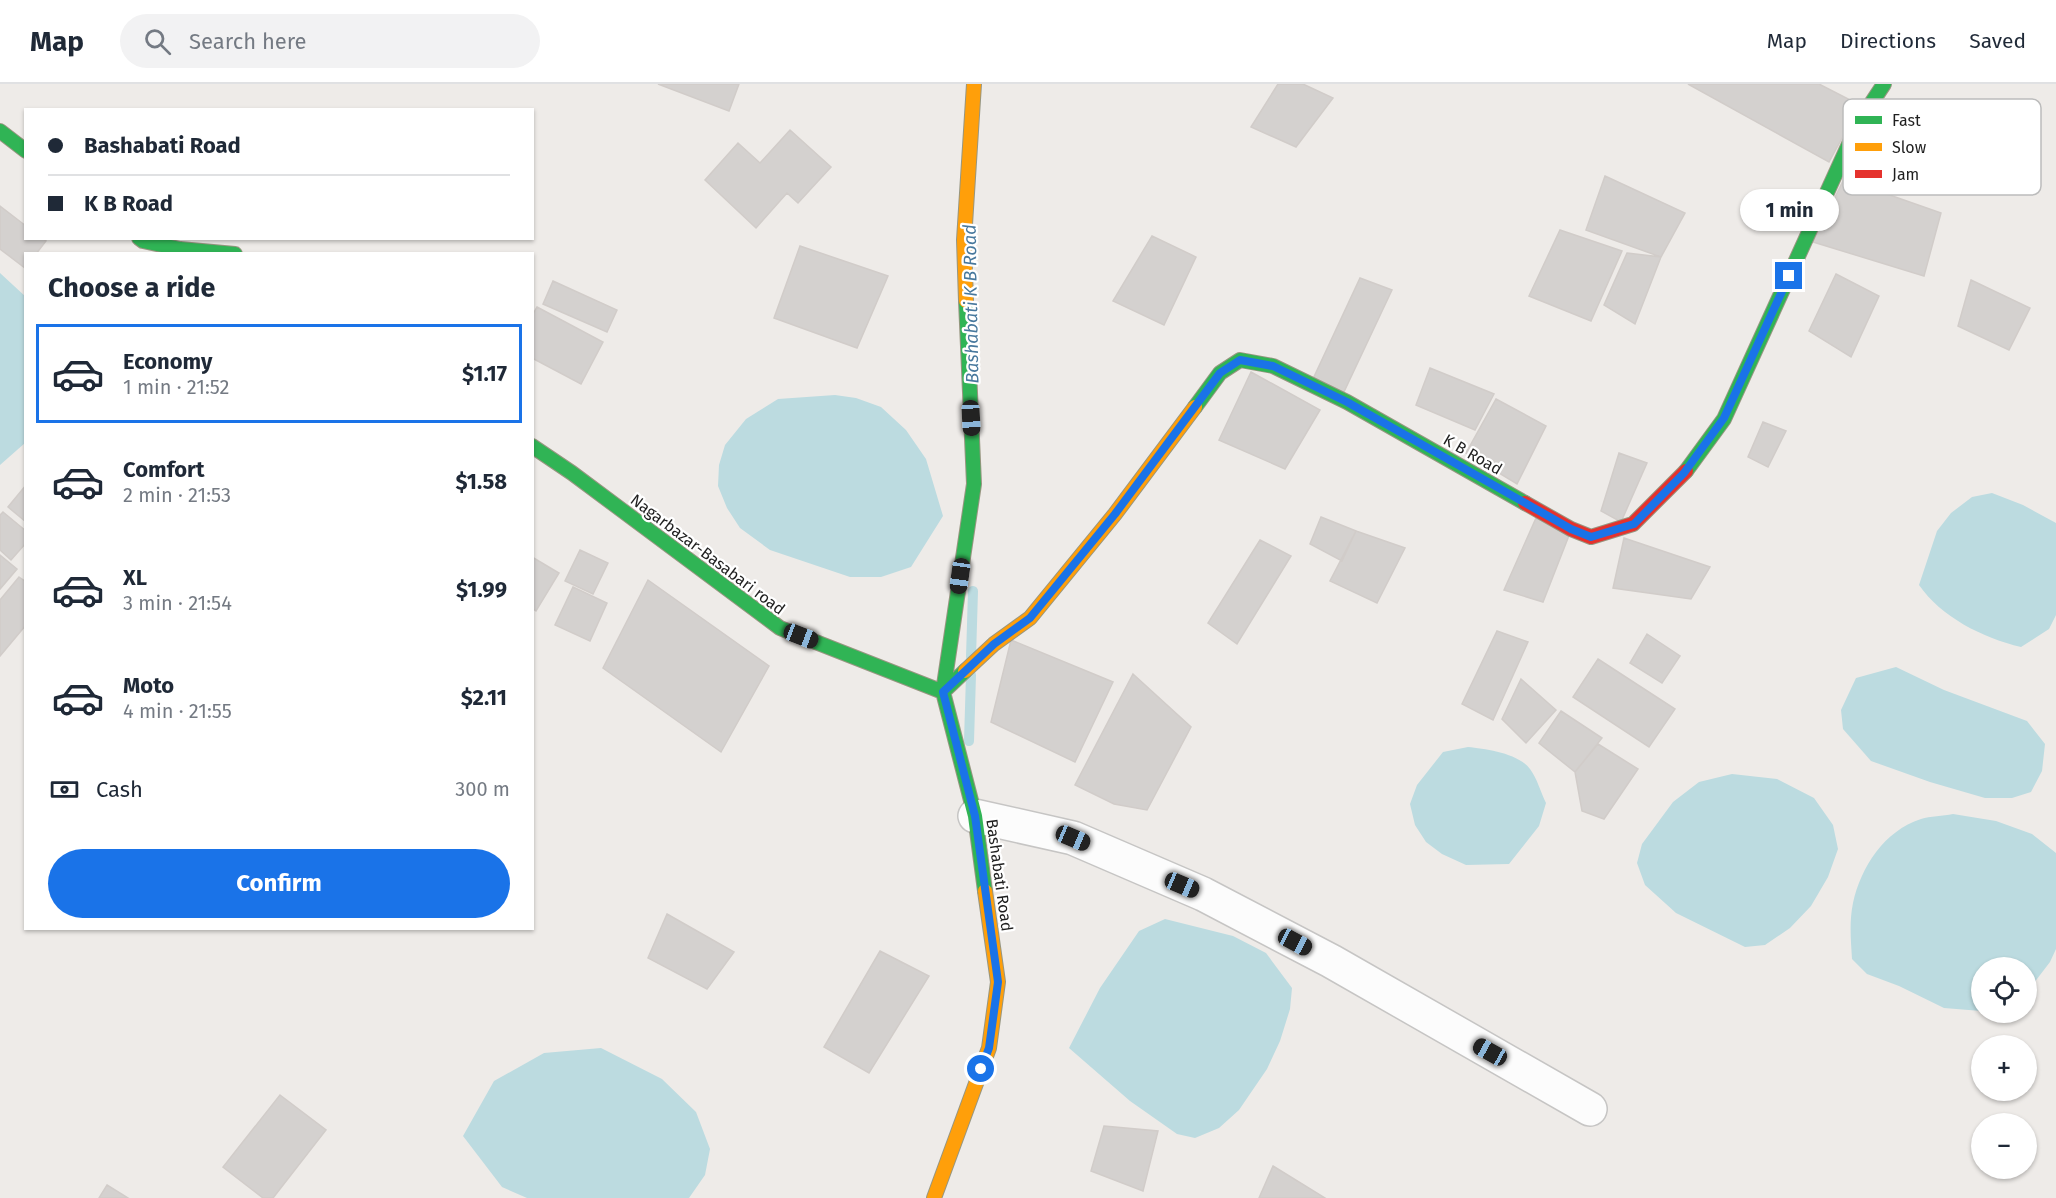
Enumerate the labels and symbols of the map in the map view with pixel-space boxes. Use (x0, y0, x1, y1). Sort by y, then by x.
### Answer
legend (1843, 99, 2041, 195)
text: Fast (1892, 111, 1921, 130)
text: Slow (1892, 138, 1927, 157)
text: Jam (1892, 165, 1919, 184)
callout: 1 min (1740, 189, 1838, 231)
water label: Bashabati K B Road (959, 224, 983, 384)
route end (1775, 262, 1802, 289)
car (961, 400, 981, 436)
street label: K B Road (1440, 430, 1505, 479)
street label: Nagarbazar-Basabari road (627, 490, 789, 619)
car (949, 557, 971, 595)
car (781, 621, 821, 651)
street label: Bashabati Road (982, 818, 1017, 932)
car (1053, 823, 1093, 853)
car (1162, 870, 1202, 900)
car (1275, 926, 1315, 958)
car (1470, 1035, 1510, 1069)
route start (967, 1055, 994, 1082)

